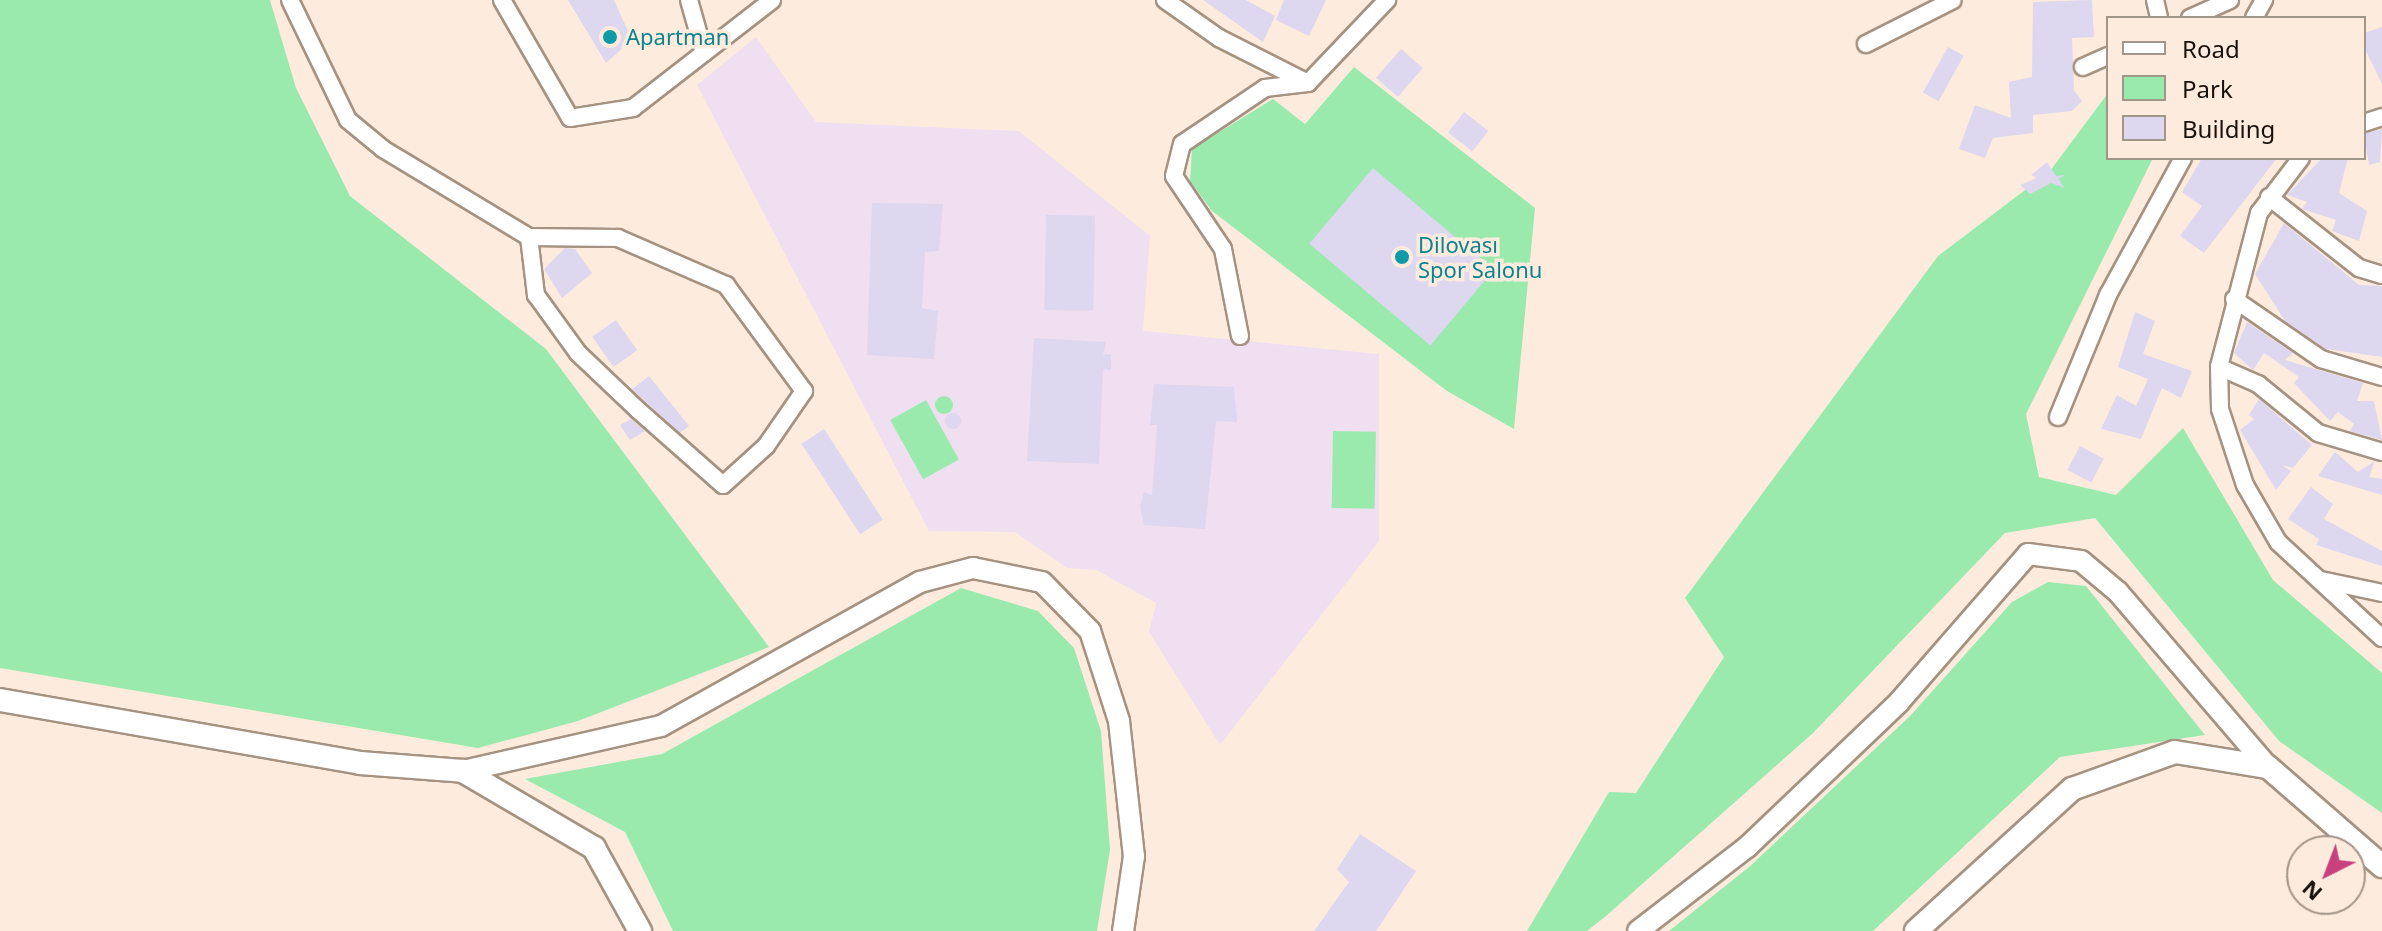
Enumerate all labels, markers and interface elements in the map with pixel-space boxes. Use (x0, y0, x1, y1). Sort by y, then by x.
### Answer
legend (2106, 16, 2366, 160)
place label: Apartman (626, 24, 729, 50)
marker: Apartman (601, 28, 619, 46)
text: Road (2182, 32, 2240, 65)
text: Park (2182, 72, 2233, 105)
text: Building (2182, 112, 2275, 145)
place label: Dilovası Spor Salonu (1418, 231, 1542, 282)
marker: Dilovası Spor Salonu (1393, 248, 1411, 266)
north arrow (2286, 835, 2366, 915)
text: N (2295, 874, 2328, 908)

